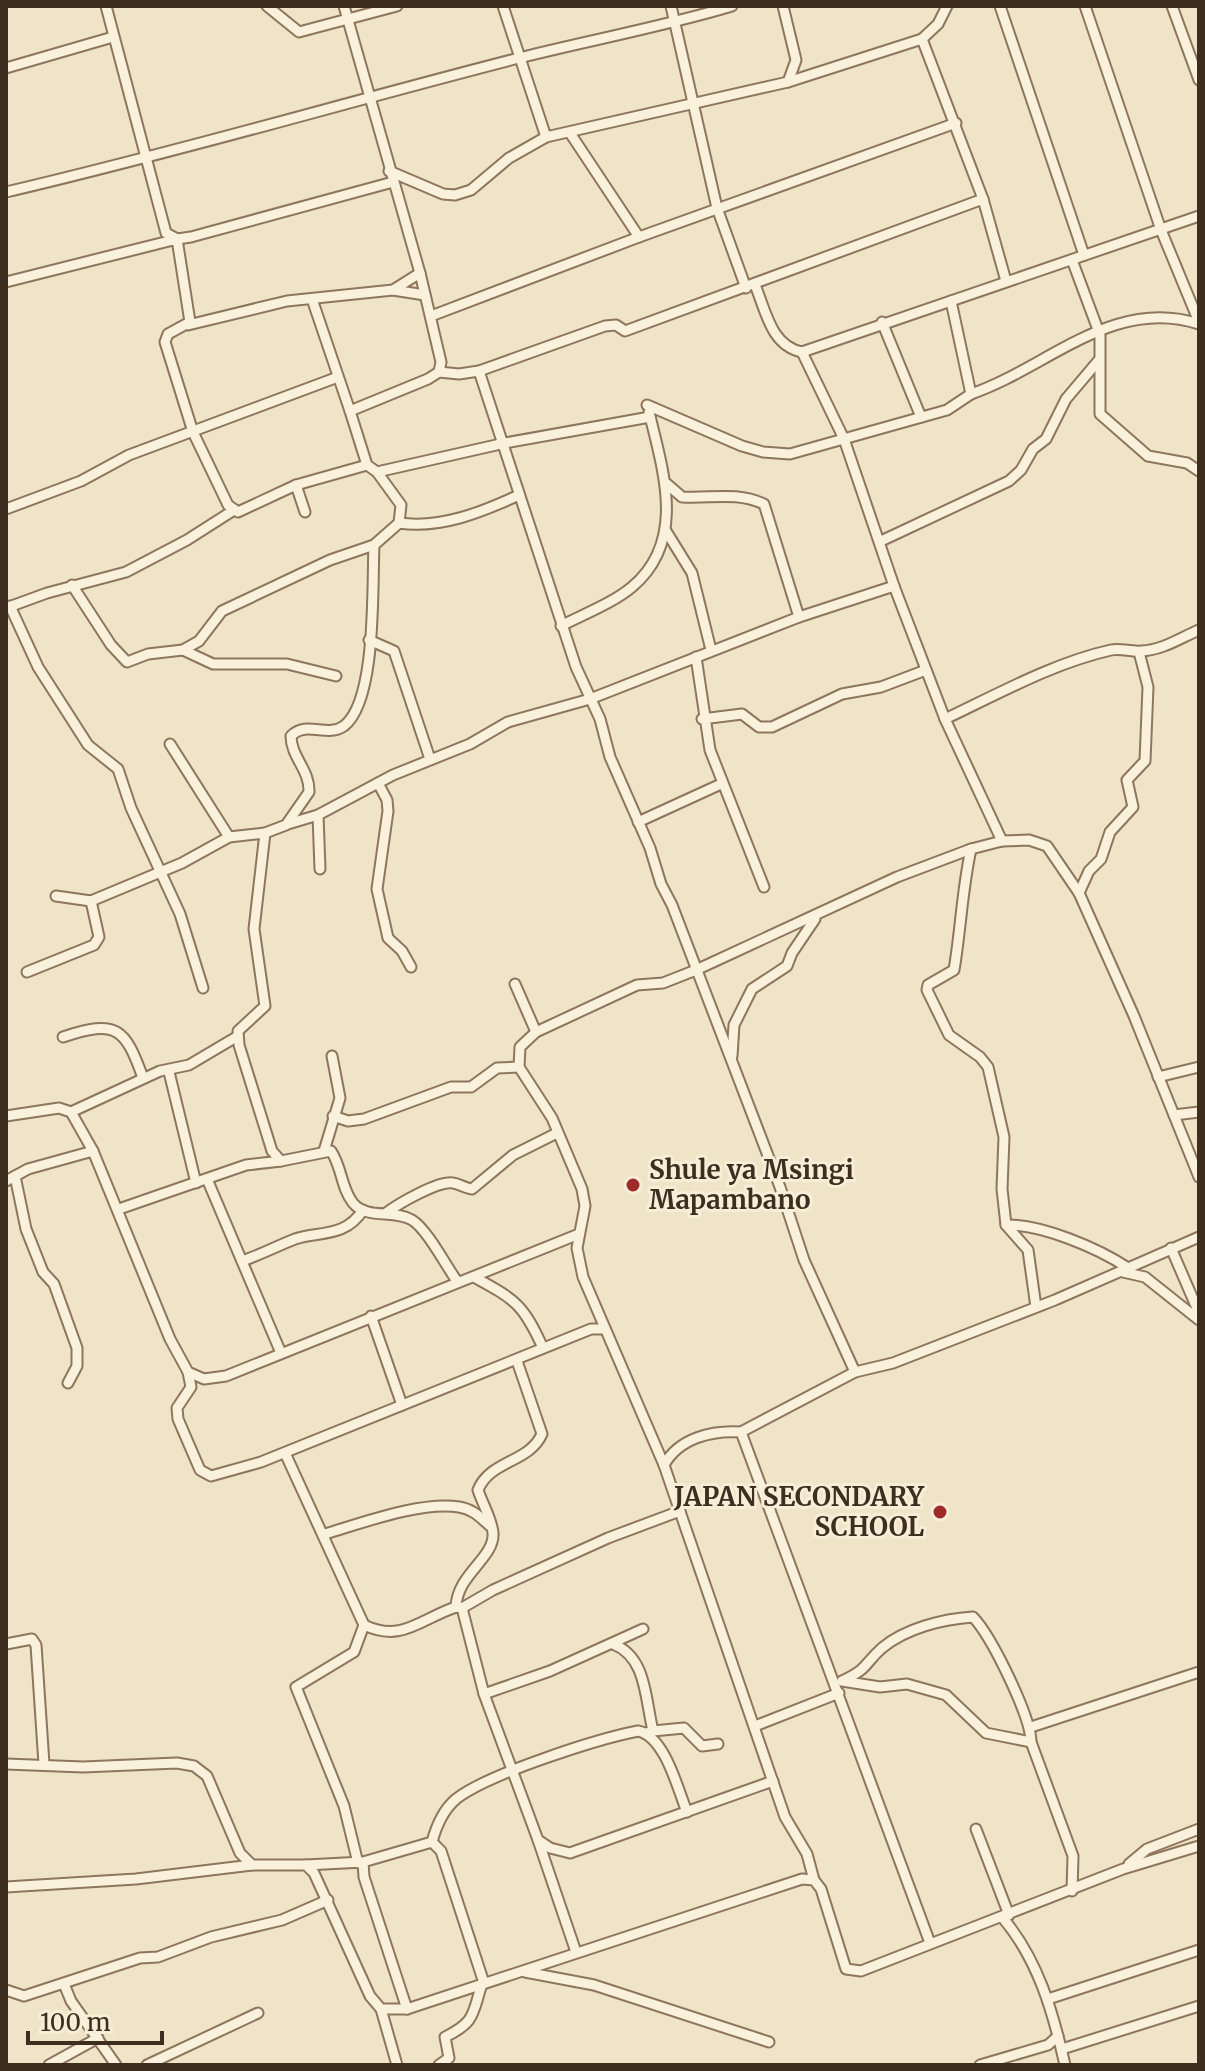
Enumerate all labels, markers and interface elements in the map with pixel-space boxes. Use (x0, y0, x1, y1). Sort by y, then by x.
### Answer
place label: Shule ya Msingi Mapambano (649, 1153, 854, 1216)
marker: Shule ya Msingi Mapambano (624, 1176, 642, 1194)
place label: JAPAN SECONDARY SCHOOL (673, 1480, 925, 1543)
marker: JAPAN SECONDARY SCHOOL (931, 1503, 949, 1521)
scale bar (28, 1995, 162, 2045)
text: 100 m (40, 2007, 111, 2038)

